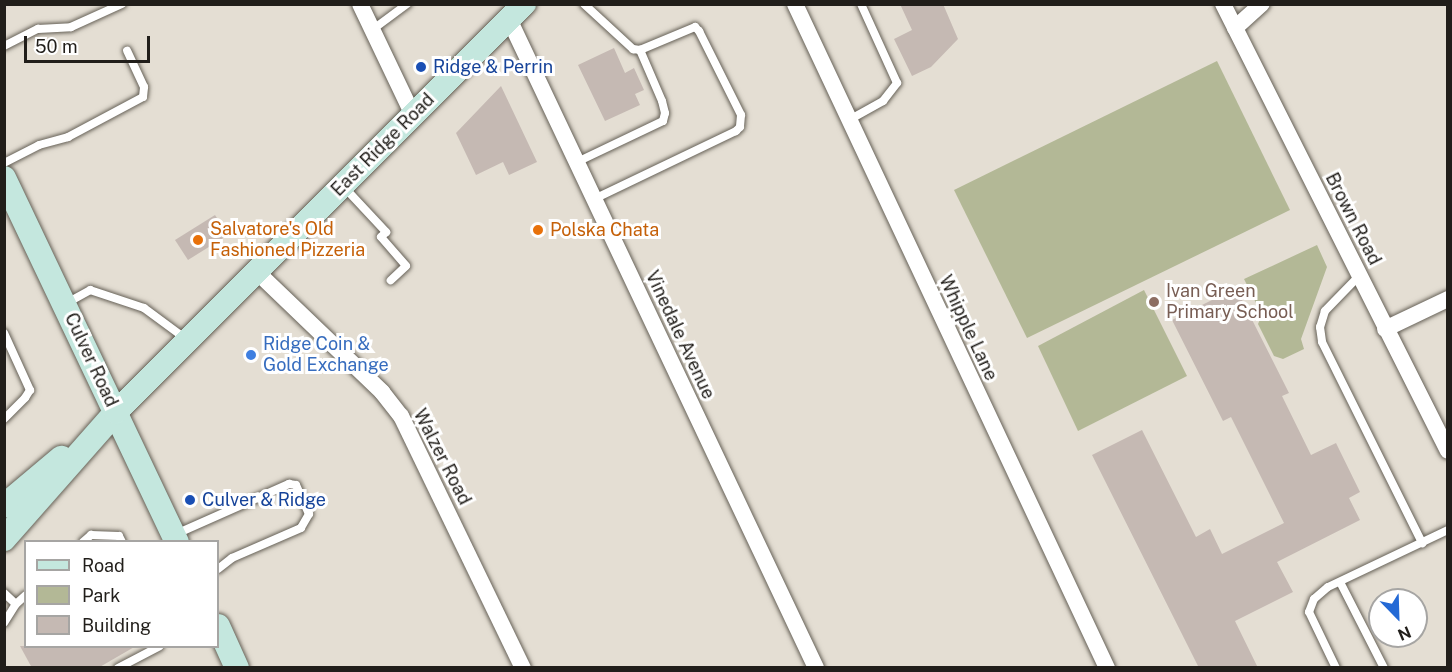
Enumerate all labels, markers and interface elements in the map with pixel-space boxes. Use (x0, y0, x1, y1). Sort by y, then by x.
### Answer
scale bar (27, 24, 153, 62)
text: 50 m (35, 36, 78, 57)
place label: Ridge & Perrin (433, 56, 553, 78)
marker: Ridge & Perrin (414, 60, 428, 74)
street label: East Ridge Road (327, 89, 439, 201)
street label: Brown Road (1321, 169, 1385, 269)
place label: Salvatore's Old Fashioned Pizzeria (210, 219, 365, 262)
place label: Polska Chata (550, 219, 659, 241)
marker: Polska Chata (531, 223, 545, 237)
marker: Salvatore's Old Fashioned Pizzeria (191, 233, 205, 247)
street label: Vinedale Avenue (641, 267, 719, 403)
street label: Whipple Lane (934, 272, 1002, 384)
place label: Ivan Green Primary School (1166, 281, 1294, 324)
marker: Ivan Green Primary School (1147, 295, 1161, 309)
street label: Culver Road (60, 310, 122, 410)
place label: Ridge Coin & Gold Exchange (263, 334, 389, 376)
marker: Ridge Coin & Gold Exchange (244, 348, 258, 362)
street label: Walzer Road (409, 405, 475, 509)
place label: Culver & Ridge (202, 489, 326, 511)
marker: Culver & Ridge (183, 493, 197, 507)
legend (24, 540, 219, 648)
text: Road (82, 555, 125, 576)
text: Park (82, 585, 120, 606)
north arrow (1368, 588, 1428, 648)
text: Building (82, 615, 151, 636)
text: N (1395, 622, 1414, 644)

